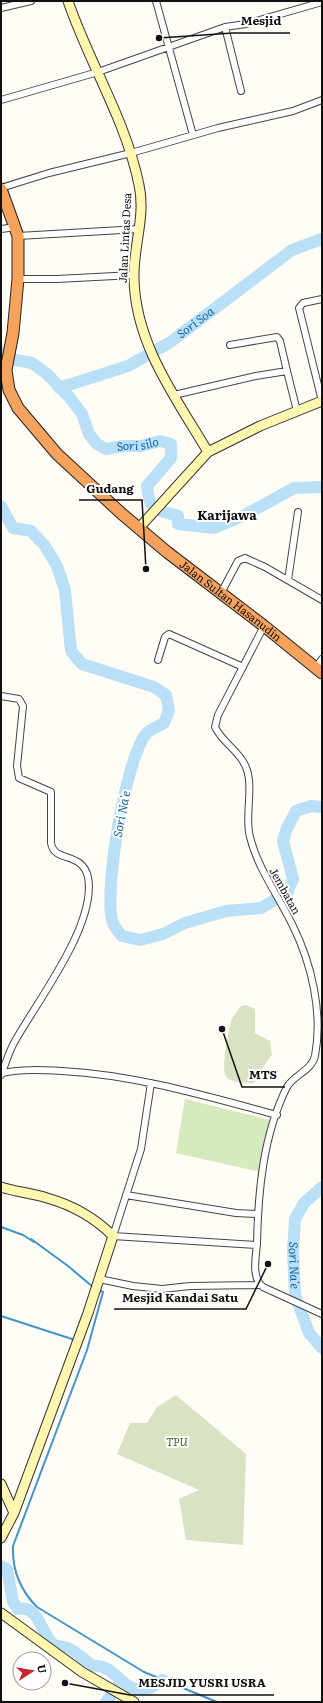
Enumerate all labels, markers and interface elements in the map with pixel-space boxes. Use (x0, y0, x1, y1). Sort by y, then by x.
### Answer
callout: Mesjid (233, 9, 290, 33)
text: Mesjid (241, 11, 281, 29)
street label: Jalan Lintas Desa (114, 192, 134, 284)
water label: Sori Soa (173, 302, 218, 342)
water label: Sori silo (115, 432, 160, 455)
callout: Gudang (79, 476, 142, 500)
text: Gudang (86, 479, 134, 497)
district label: Karijawa (197, 505, 257, 524)
street label: Jalan Sultan Hasanudin (177, 556, 286, 644)
water label: Sori Na'e (108, 789, 134, 839)
street label: Jembatan (266, 864, 305, 917)
callout: MTS (242, 1063, 285, 1087)
text: MTS (249, 1065, 277, 1083)
water label: Sori Na'e (285, 1241, 305, 1290)
callout: Mesjid Kandai Satu (114, 1285, 246, 1309)
text: Mesjid Kandai Satu (122, 1288, 238, 1306)
park label: TPU (166, 1433, 188, 1449)
north arrow (12, 1651, 52, 1691)
text: U (34, 1663, 52, 1675)
callout: MESJID YUSRI USRA (130, 1671, 274, 1695)
text: MESJID YUSRI USRA (138, 1673, 266, 1691)

